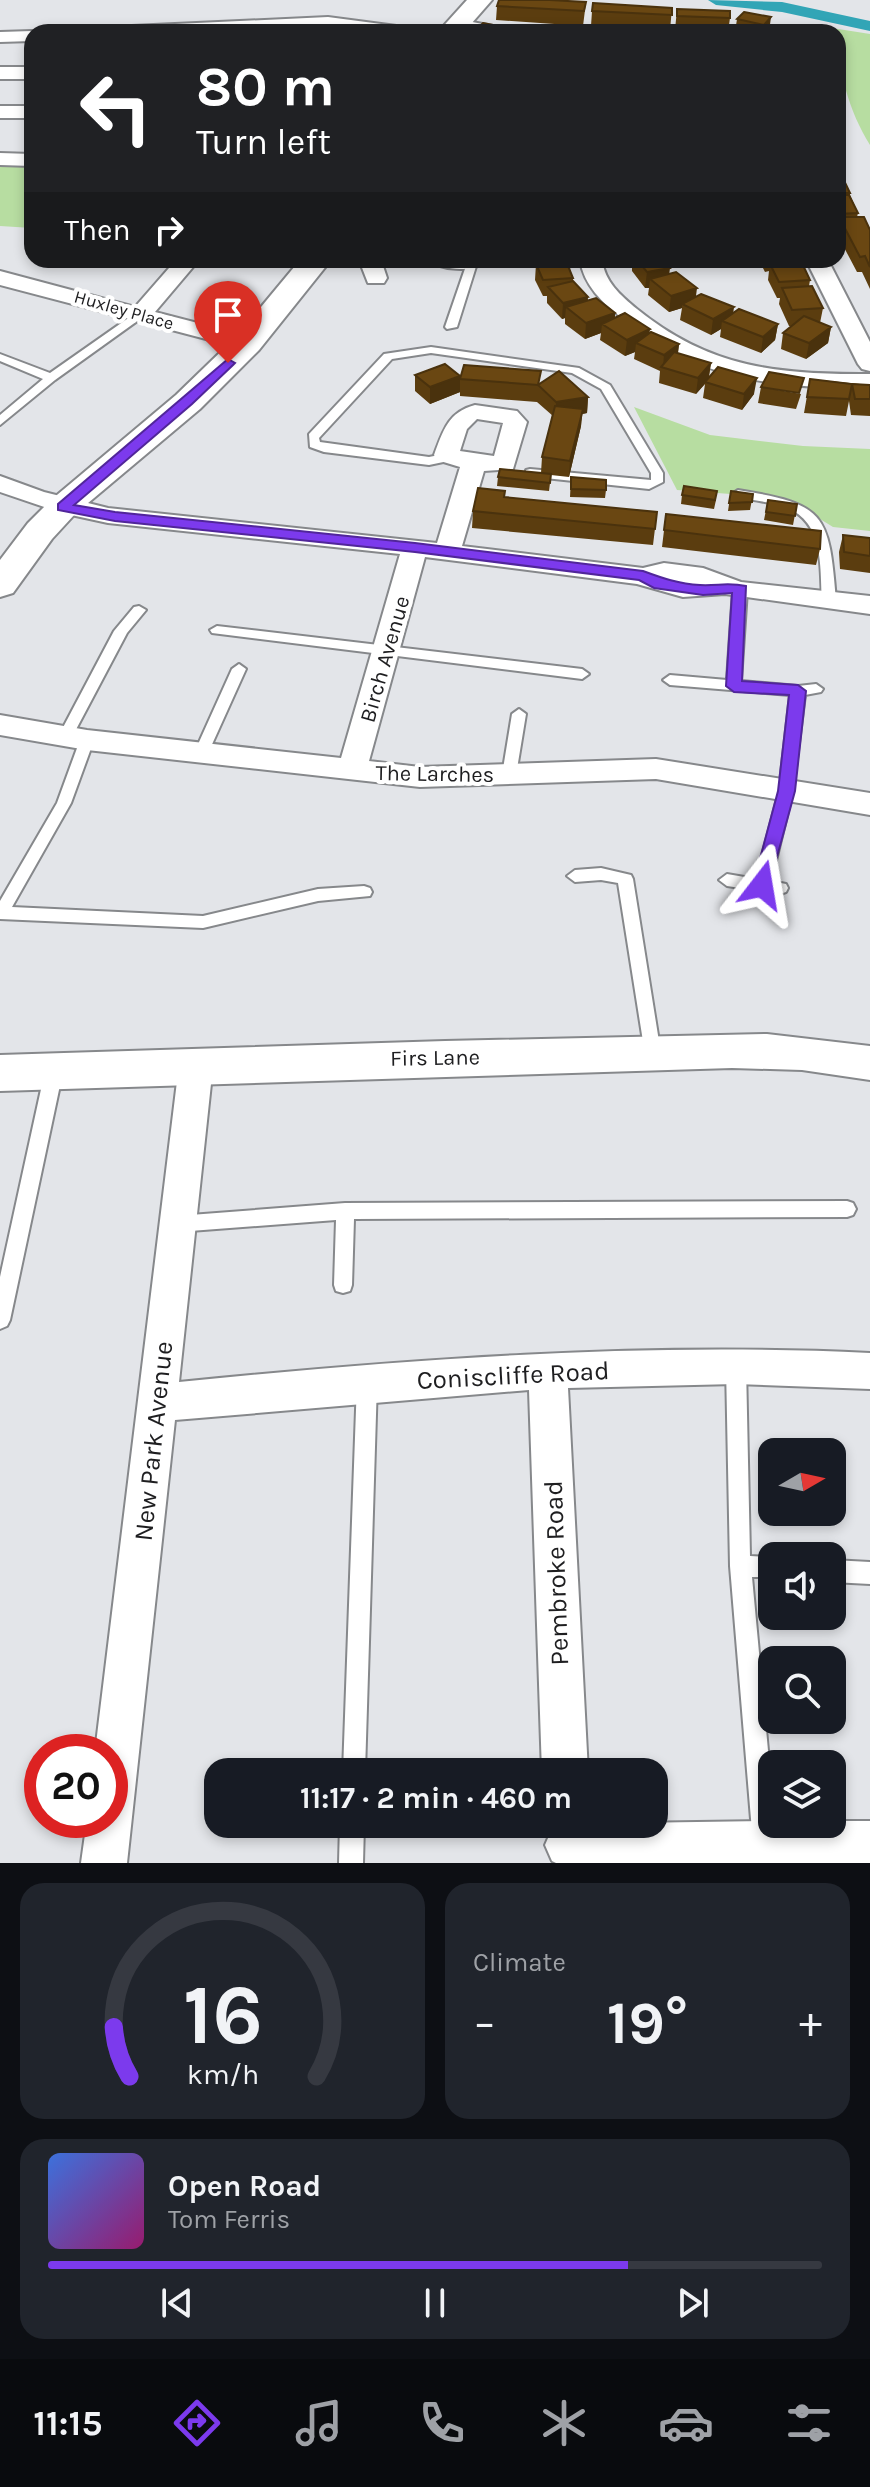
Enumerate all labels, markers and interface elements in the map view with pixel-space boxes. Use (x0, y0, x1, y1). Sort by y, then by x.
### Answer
text: 80 m (196, 54, 335, 119)
icon: left (64, 56, 168, 160)
text: Turn left (196, 121, 331, 163)
icon: right (147, 208, 191, 252)
text: Then (64, 212, 131, 248)
pin (194, 281, 262, 363)
street label: Huxley Place (72, 285, 176, 335)
icon: arrive (206, 293, 250, 337)
street label: Birch Avenue (354, 593, 415, 726)
street label: The Larches (375, 760, 495, 788)
position arrow (720, 843, 804, 927)
street label: Firs Lane (390, 1044, 480, 1072)
street label: New Park Avenue (128, 1340, 179, 1542)
street label: Coniscliffe Road (416, 1355, 610, 1396)
north arrow (758, 1438, 846, 1526)
map controls (758, 1438, 846, 1838)
street label: Pembroke Road (538, 1480, 575, 1666)
button: sound (758, 1542, 846, 1630)
button: search (758, 1646, 846, 1734)
speed limit sign: 20 (24, 1734, 128, 1838)
button: layers (758, 1750, 846, 1838)
text: 11:17 · 2 min · 460 m (300, 1780, 572, 1816)
text: Climate (473, 1947, 566, 1978)
text: 16 (182, 1967, 263, 2064)
text: 19° (607, 1988, 688, 2058)
text: − (473, 1997, 496, 2048)
text: + (799, 1997, 822, 2048)
text: km/h (186, 2058, 259, 2091)
text: Open Road (168, 2168, 321, 2204)
text: Tom Ferris (168, 2204, 290, 2235)
icon: previous (155, 2281, 199, 2325)
icon: pause (413, 2281, 457, 2325)
icon: next (671, 2281, 715, 2325)
icon: directions (169, 2395, 225, 2451)
icon: music (291, 2395, 347, 2451)
icon: phone (414, 2395, 470, 2451)
icon: climate (536, 2395, 592, 2451)
icon: car (658, 2395, 714, 2451)
icon: filters (781, 2395, 837, 2451)
text: 11:15 (33, 2402, 102, 2444)

